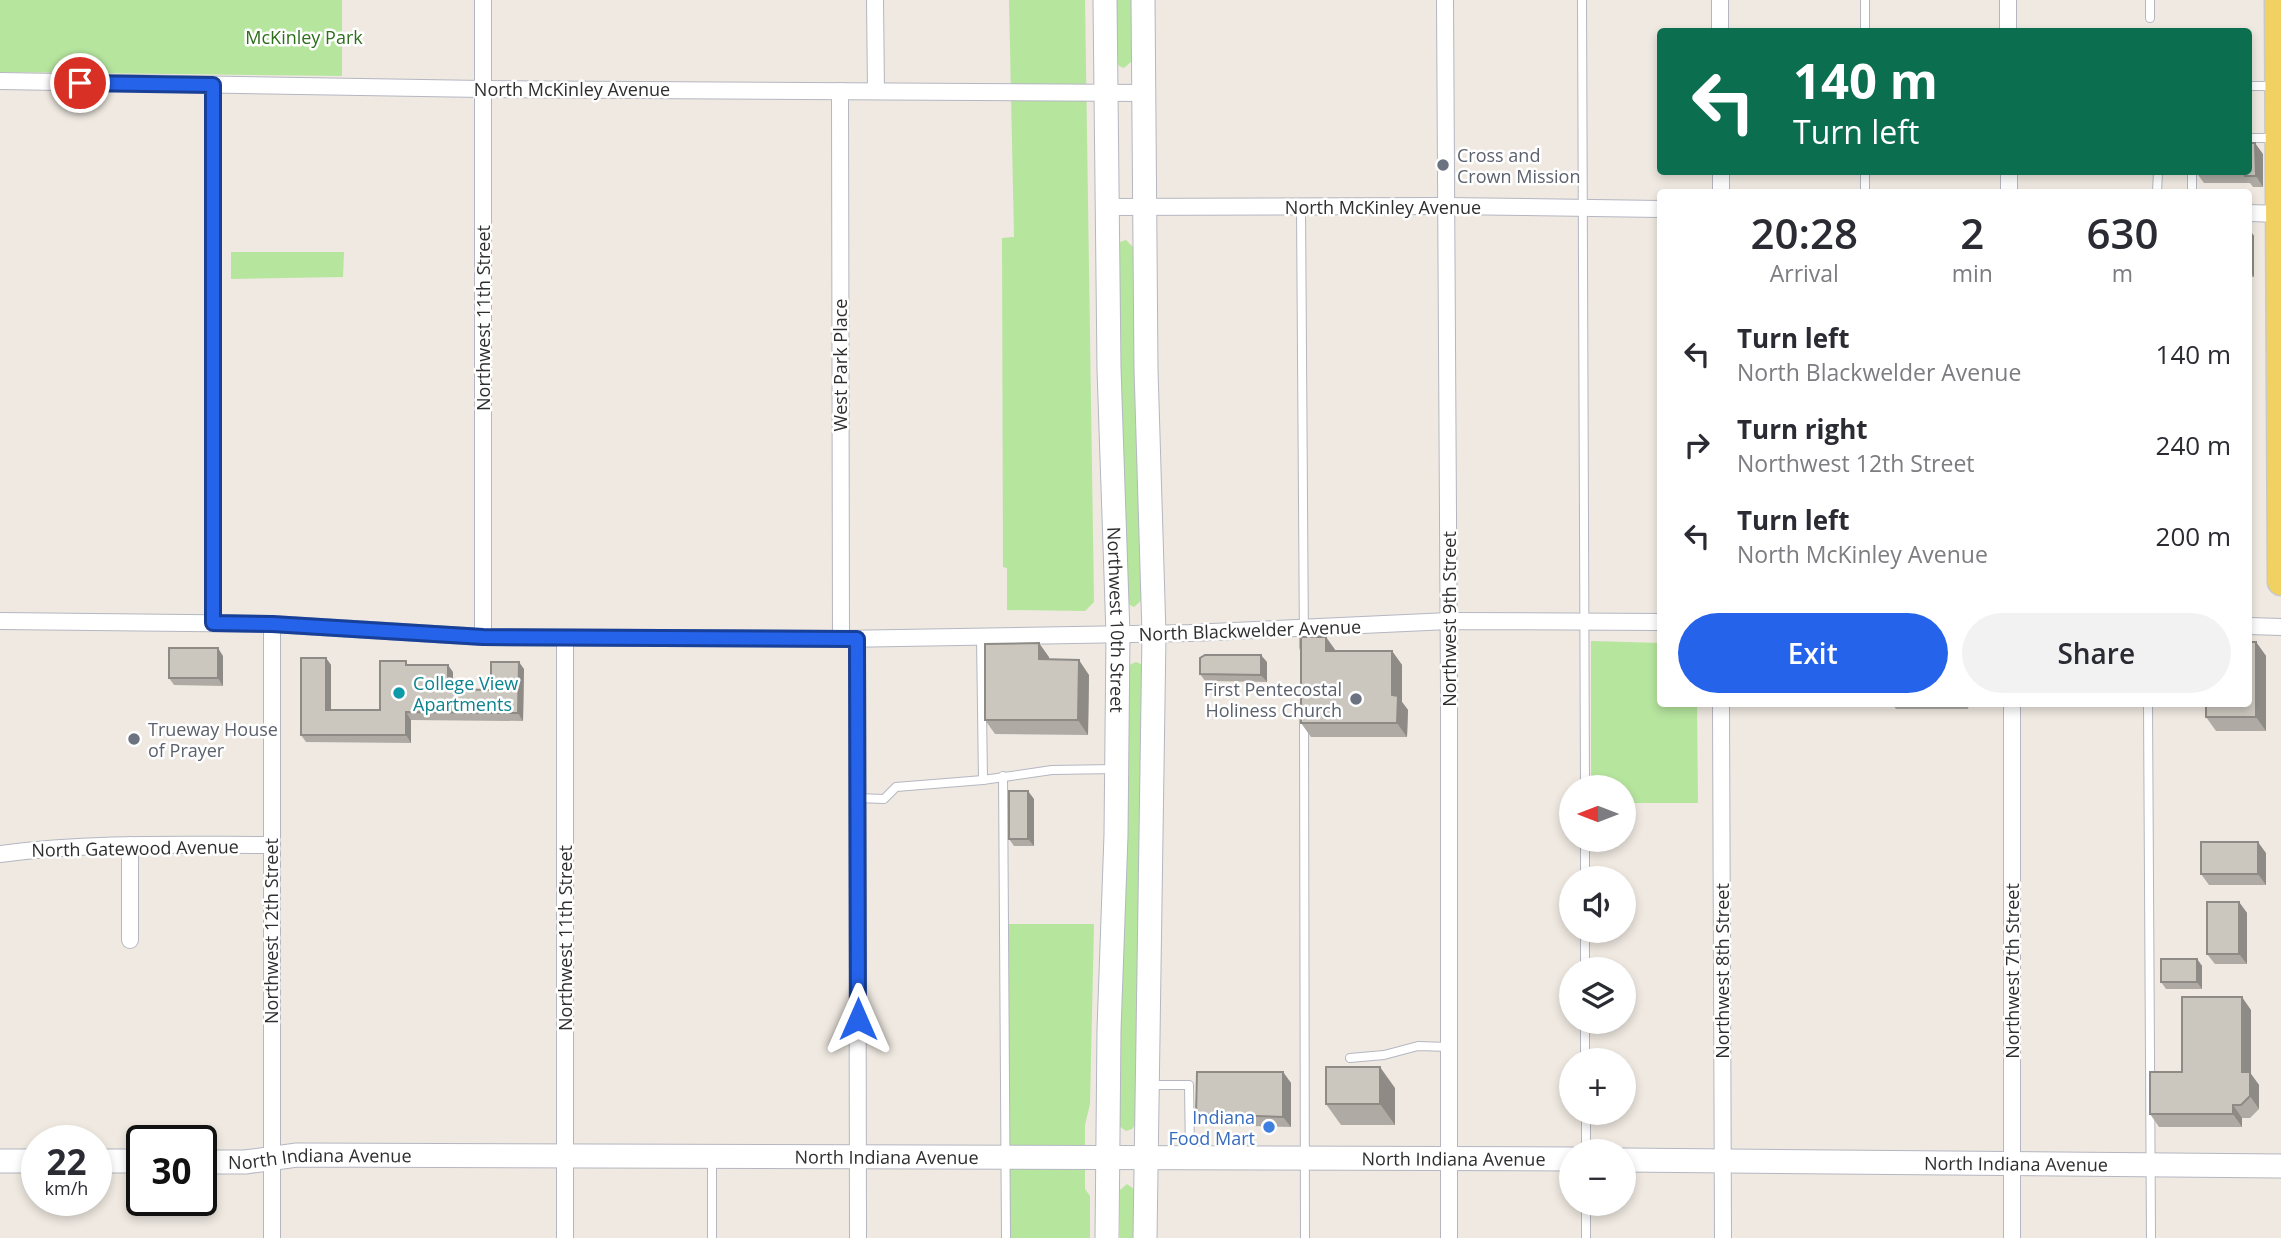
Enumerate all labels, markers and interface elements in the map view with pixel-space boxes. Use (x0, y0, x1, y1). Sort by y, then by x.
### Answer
park label: McKinley Park (245, 25, 363, 49)
text: 140 m (1793, 47, 1938, 113)
pin (50, 53, 110, 113)
icon: left (1678, 56, 1769, 147)
icon: arrive (61, 64, 99, 102)
street label: North McKinley Avenue (474, 77, 670, 101)
text: Turn left (1793, 110, 1919, 153)
place label: Cross and Crown Mission (1457, 143, 1581, 188)
marker: Cross and Crown Mission (1435, 157, 1451, 173)
street label: North McKinley Avenue (1285, 195, 1481, 219)
text: 20:28 (1751, 204, 1858, 261)
text: 2 (1960, 204, 1984, 261)
text: 630 (2086, 204, 2158, 261)
street label: Northwest 11th Street (471, 225, 495, 411)
text: Arrival (1770, 257, 1839, 289)
text: min (1952, 257, 1993, 289)
text: m (2112, 257, 2133, 289)
street label: West Park Place (828, 299, 852, 431)
text: Turn left (1737, 320, 1849, 356)
icon: left (1678, 335, 1716, 373)
text: 140 m (2156, 336, 2231, 372)
text: North Blackwelder Avenue (1737, 356, 2021, 388)
text: Turn right (1737, 411, 1868, 447)
icon: right (1678, 426, 1716, 464)
text: 240 m (2156, 427, 2231, 463)
text: Northwest 12th Street (1737, 447, 1975, 479)
text: Turn left (1737, 502, 1849, 538)
icon: left (1678, 517, 1716, 555)
text: 200 m (2156, 518, 2231, 554)
street label: Northwest 10th Street (1102, 526, 1130, 713)
street label: Northwest 9th Street (1437, 531, 1461, 707)
text: North McKinley Avenue (1737, 538, 1988, 570)
button: Exit (1678, 613, 1948, 693)
button: Share (1962, 613, 2231, 693)
street label: North Blackwelder Avenue (1138, 614, 1362, 646)
place label: College View Apartments (413, 671, 518, 716)
place label: First Pentecostal Holiness Church (1204, 677, 1342, 722)
marker: College View Apartments (391, 685, 407, 701)
marker: First Pentecostal Holiness Church (1348, 691, 1364, 707)
place label: Trueway House of Prayer (148, 717, 278, 762)
marker: Trueway House of Prayer (126, 731, 142, 747)
north arrow (1559, 775, 1636, 852)
map controls (1559, 775, 1636, 1216)
street label: North Gatewood Avenue (31, 834, 239, 862)
street label: Northwest 12th Street (259, 838, 283, 1024)
street label: Northwest 11th Street (553, 845, 577, 1031)
button: sound (1559, 866, 1636, 943)
street label: Northwest 8th Street (1710, 883, 1734, 1059)
street label: Northwest 7th Street (2000, 883, 2024, 1059)
button: layers (1559, 957, 1636, 1034)
position arrow (821, 982, 895, 1056)
button: + (1559, 1048, 1636, 1125)
place label: Indiana Food Mart (1168, 1105, 1255, 1150)
marker: Indiana Food Mart (1261, 1119, 1277, 1135)
speed limit sign: 30 (126, 1125, 217, 1216)
text: 22 (46, 1138, 87, 1185)
button: − (1559, 1139, 1636, 1216)
street label: North Indiana Avenue (228, 1143, 412, 1174)
street label: North Indiana Avenue (794, 1145, 979, 1169)
street label: North Indiana Avenue (1361, 1146, 1546, 1171)
street label: North Indiana Avenue (1924, 1151, 2108, 1176)
text: km/h (45, 1176, 88, 1200)

